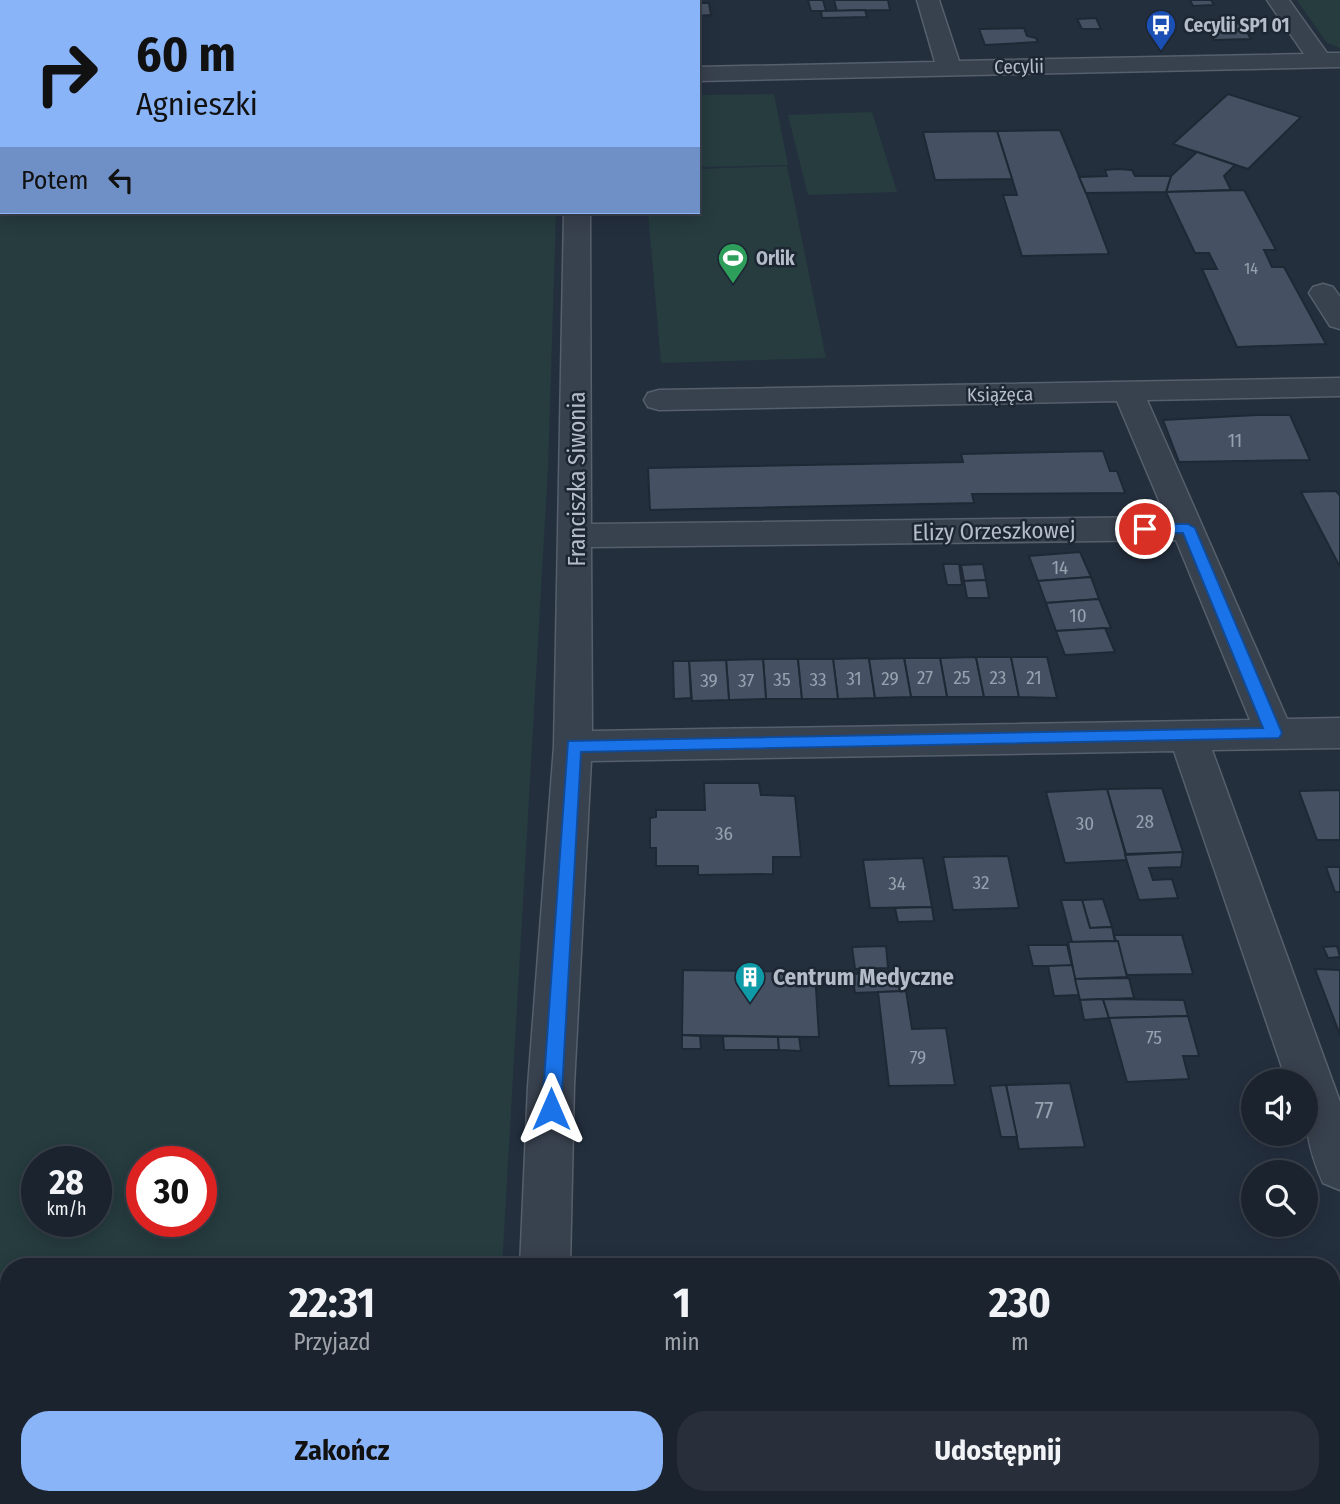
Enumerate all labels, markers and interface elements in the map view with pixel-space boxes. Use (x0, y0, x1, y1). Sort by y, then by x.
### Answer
bus stop icon: Cecylii SP1 01 (1144, 8, 1178, 52)
place label: Cecylii SP1 01 (1184, 14, 1290, 37)
text: 60 m (136, 25, 236, 84)
icon: right (21, 28, 112, 119)
street label: Cecylii (994, 55, 1044, 78)
text: Agnieszki (136, 85, 258, 123)
icon: left (102, 161, 140, 199)
text: Potem (21, 165, 88, 196)
sports icon: Orlik (716, 241, 750, 285)
place label: Orlik (756, 247, 795, 270)
house number: 14 (1244, 259, 1258, 278)
street label: Książęca (967, 382, 1033, 407)
street label: Franciszka Siwonia (563, 391, 591, 567)
house number: 11 (1228, 429, 1242, 452)
pin (1115, 499, 1175, 559)
icon: arrive (1126, 510, 1164, 548)
street label: Elizy Orzeszkowej (912, 516, 1076, 546)
house number: 14 (1052, 556, 1068, 579)
house number: 10 (1069, 604, 1087, 627)
house number: 27 (917, 666, 933, 689)
house number: 25 (953, 666, 971, 689)
house number: 23 (990, 666, 1006, 689)
house number: 21 (1026, 666, 1042, 689)
house number: 31 (846, 667, 862, 690)
house number: 29 (881, 667, 899, 690)
house number: 35 (773, 668, 791, 691)
house number: 33 (809, 668, 827, 691)
house number: 39 (700, 669, 718, 692)
house number: 37 (738, 669, 754, 692)
house number: 28 (1136, 810, 1154, 833)
house number: 30 (1076, 812, 1094, 835)
house number: 36 (715, 822, 733, 845)
house number: 32 (973, 871, 989, 894)
house number: 34 (888, 872, 906, 895)
building icon: Centrum Medyczne (733, 960, 767, 1004)
place label: Centrum Medyczne (773, 963, 954, 991)
house number: 75 (1146, 1026, 1162, 1049)
house number: 79 (910, 1046, 926, 1069)
map controls (1241, 1069, 1318, 1237)
button: sound (1241, 1069, 1318, 1146)
position arrow (514, 1072, 588, 1146)
house number: 77 (1035, 1097, 1053, 1125)
speed limit sign: 30 (126, 1146, 217, 1237)
button: search (1241, 1160, 1318, 1237)
text: 28 (49, 1161, 84, 1203)
text: km/h (46, 1198, 87, 1220)
text: 22:31 (289, 1278, 375, 1328)
text: 1 (673, 1278, 691, 1328)
text: 230 (989, 1278, 1051, 1328)
text: Przyjazd (294, 1328, 371, 1356)
text: min (664, 1328, 700, 1356)
text: m (1011, 1328, 1029, 1356)
button: Zakończ (21, 1411, 663, 1491)
button: Udostępnij (677, 1411, 1319, 1491)

